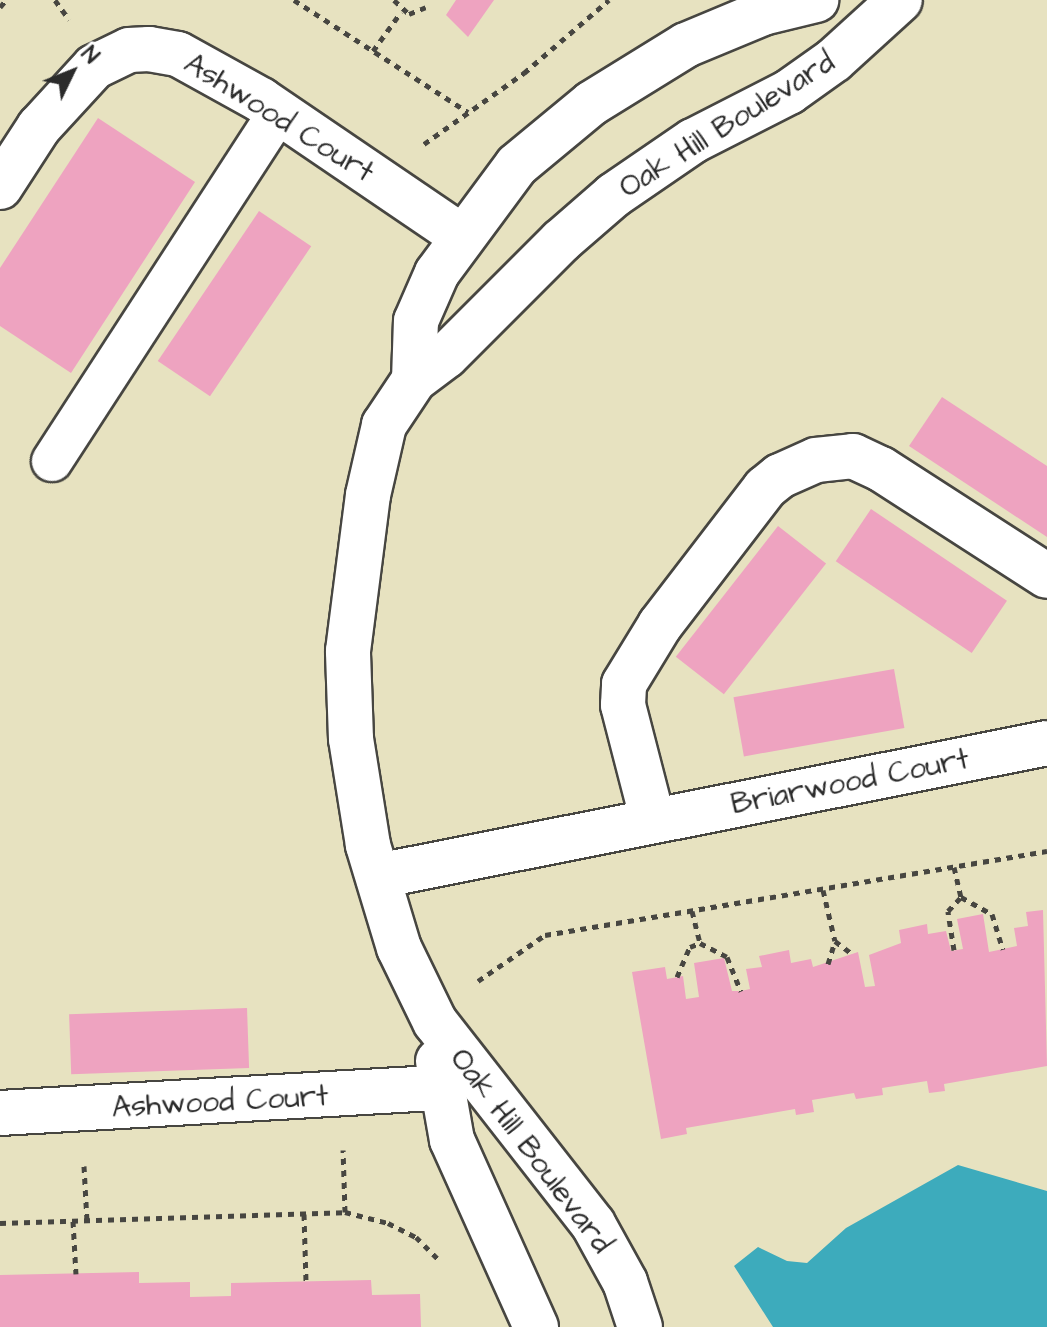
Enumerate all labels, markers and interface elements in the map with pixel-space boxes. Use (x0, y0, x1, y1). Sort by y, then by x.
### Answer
north arrow (32, 32, 112, 112)
text: N (74, 40, 106, 71)
street label: Oak Hill Boulevard (613, 44, 841, 206)
street label: Ashwood Court (178, 45, 380, 191)
street label: Briarwood Court (728, 741, 972, 823)
street label: Oak Hill Boulevard (442, 1041, 620, 1261)
street label: Ashwood Court (111, 1078, 329, 1126)

